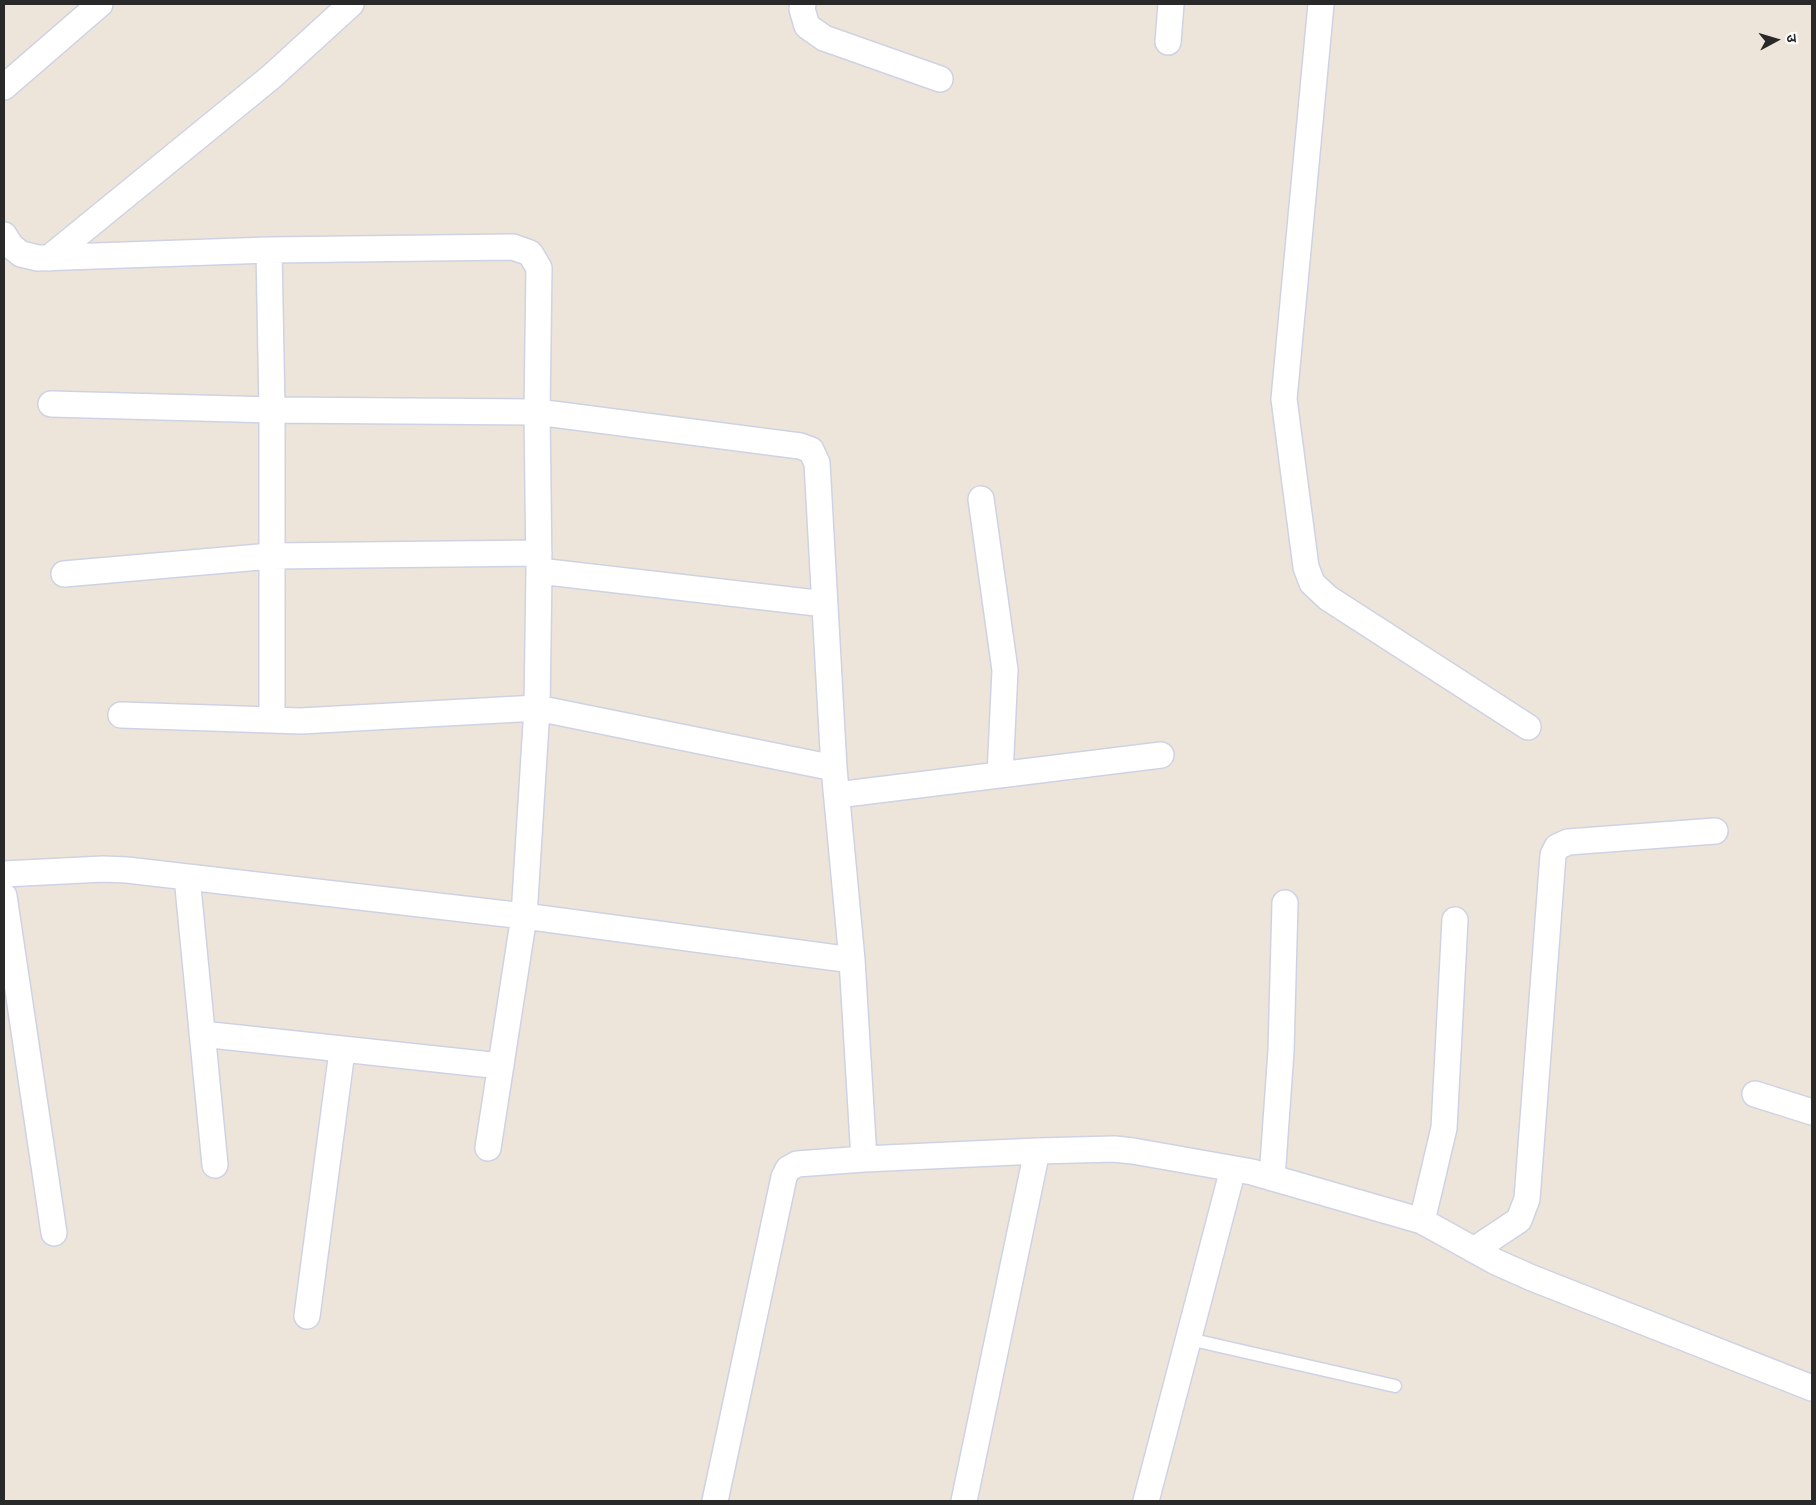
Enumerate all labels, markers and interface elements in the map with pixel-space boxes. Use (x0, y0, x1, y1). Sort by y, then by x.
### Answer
north arrow (1751, 15, 1801, 65)
text: उ (1782, 33, 1801, 43)

